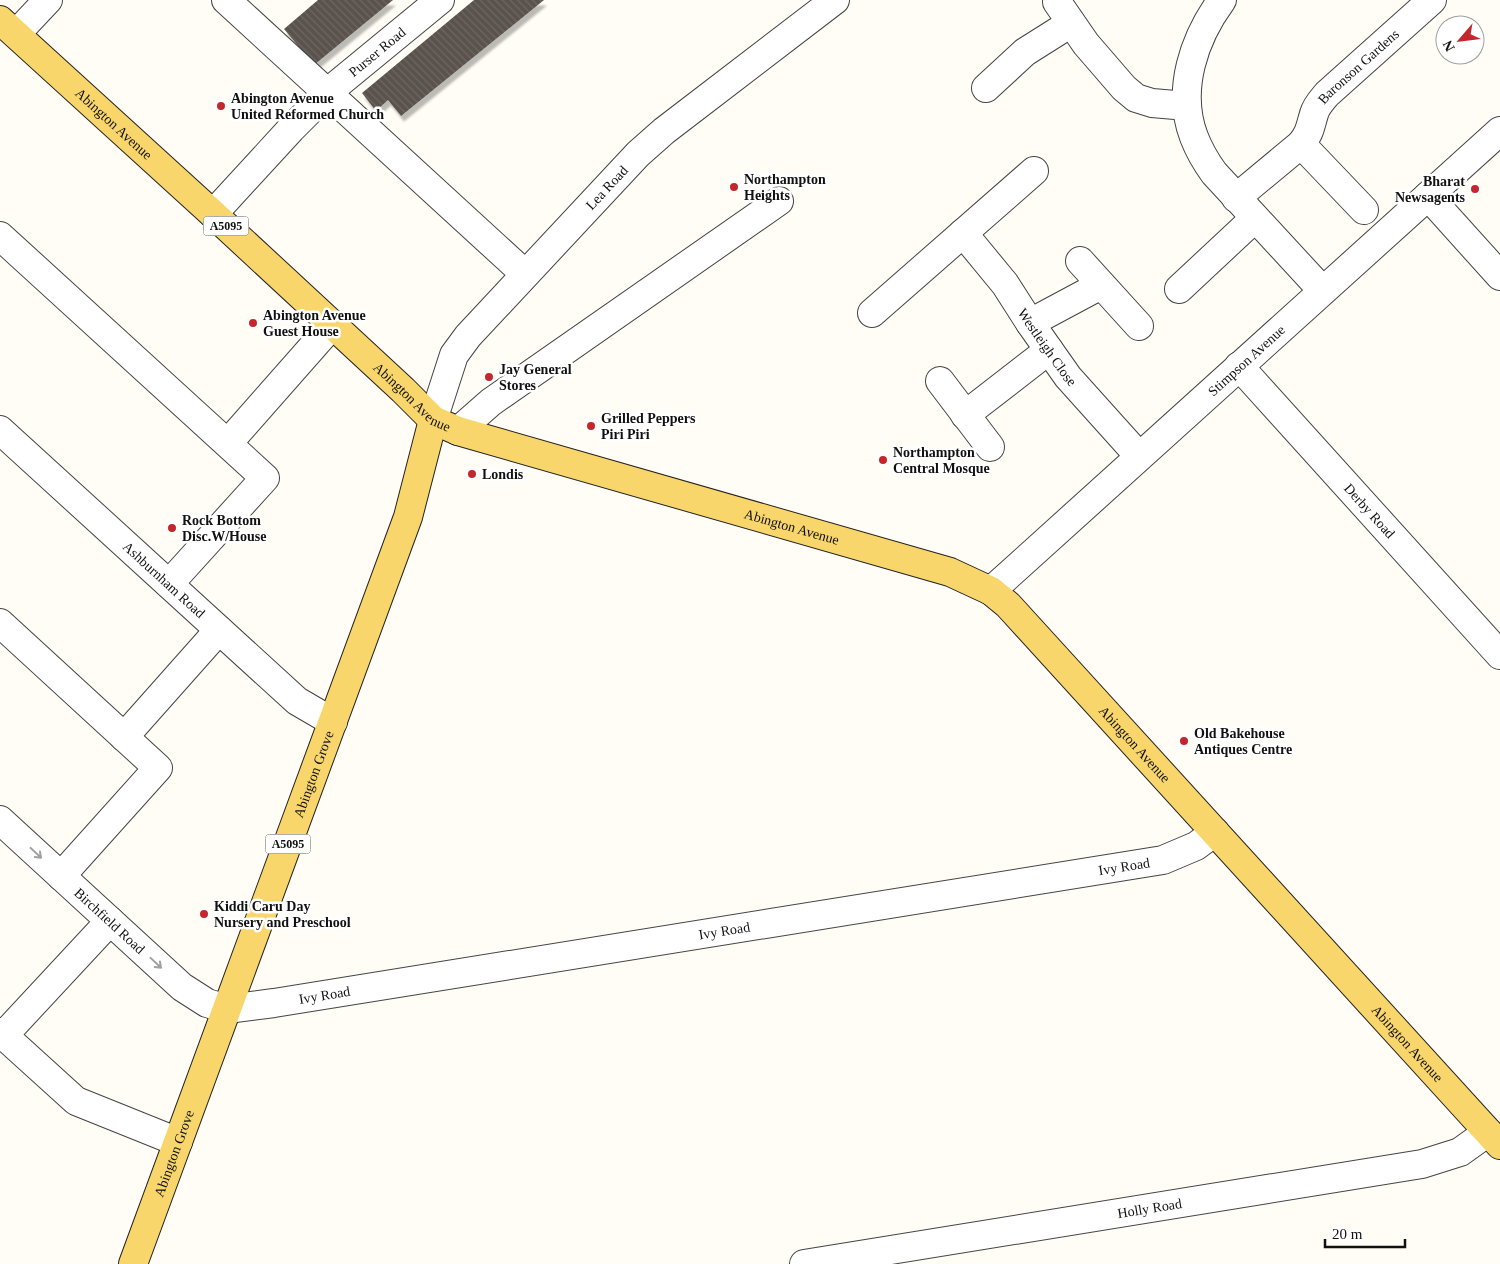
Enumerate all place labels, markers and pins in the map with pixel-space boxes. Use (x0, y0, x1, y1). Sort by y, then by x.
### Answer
place label: Abington Avenue United Reformed Church (231, 91, 384, 122)
marker: Abington Avenue United Reformed Church (215, 100, 227, 112)
place label: Northampton Heights (744, 172, 826, 203)
place label: Bharat Newsagents (1395, 174, 1466, 205)
marker: Northampton Heights (728, 181, 740, 193)
marker: Bharat Newsagents (1469, 183, 1481, 195)
place label: Abington Avenue Guest House (263, 308, 366, 339)
marker: Abington Avenue Guest House (247, 317, 259, 329)
place label: Jay General Stores (499, 362, 572, 393)
marker: Jay General Stores (483, 371, 495, 383)
place label: Grilled Peppers Piri Piri (601, 411, 696, 442)
marker: Grilled Peppers Piri Piri (585, 420, 597, 432)
place label: Northampton Central Mosque (893, 445, 990, 476)
marker: Northampton Central Mosque (877, 454, 889, 466)
place label: Londis (482, 467, 524, 482)
marker: Londis (466, 468, 478, 480)
place label: Rock Bottom Disc.W/House (182, 513, 266, 544)
marker: Rock Bottom Disc.W/House (166, 522, 178, 534)
place label: Old Bakehouse Antiques Centre (1194, 726, 1292, 757)
marker: Old Bakehouse Antiques Centre (1178, 735, 1190, 747)
place label: Kiddi Caru Day Nursery and Preschool (214, 899, 351, 930)
marker: Kiddi Caru Day Nursery and Preschool (198, 908, 210, 920)

